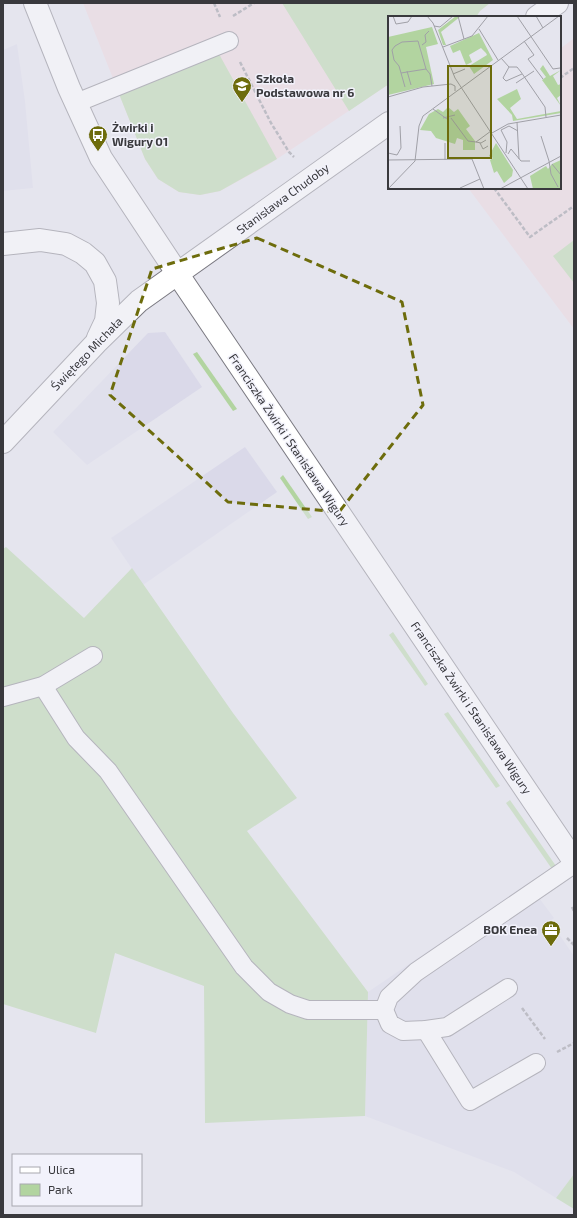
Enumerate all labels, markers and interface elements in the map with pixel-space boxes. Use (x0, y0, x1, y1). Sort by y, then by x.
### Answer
inset map (388, 16, 561, 189)
place label: Szkoła Podstawowa nr 6 (256, 71, 354, 99)
school or university icon: Szkoła Podstawowa nr 6 (231, 75, 253, 103)
place label: Żwirki i Wigury 01 (112, 120, 168, 149)
bus stop icon: Żwirki i Wigury 01 (87, 124, 109, 152)
street label: Stanisława Chudoby (233, 160, 332, 236)
street label: Świętego Michała (48, 314, 125, 393)
street label: Franciszka Żwirki i Stanisława Wigury (227, 350, 353, 529)
street label: Franciszka Żwirki i Stanisława Wigury (409, 618, 535, 797)
office icon: BOK Enea (540, 919, 562, 947)
place label: BOK Enea (483, 922, 537, 936)
legend (12, 1154, 142, 1206)
text: Ulica (48, 1162, 75, 1176)
text: Park (48, 1182, 73, 1196)

